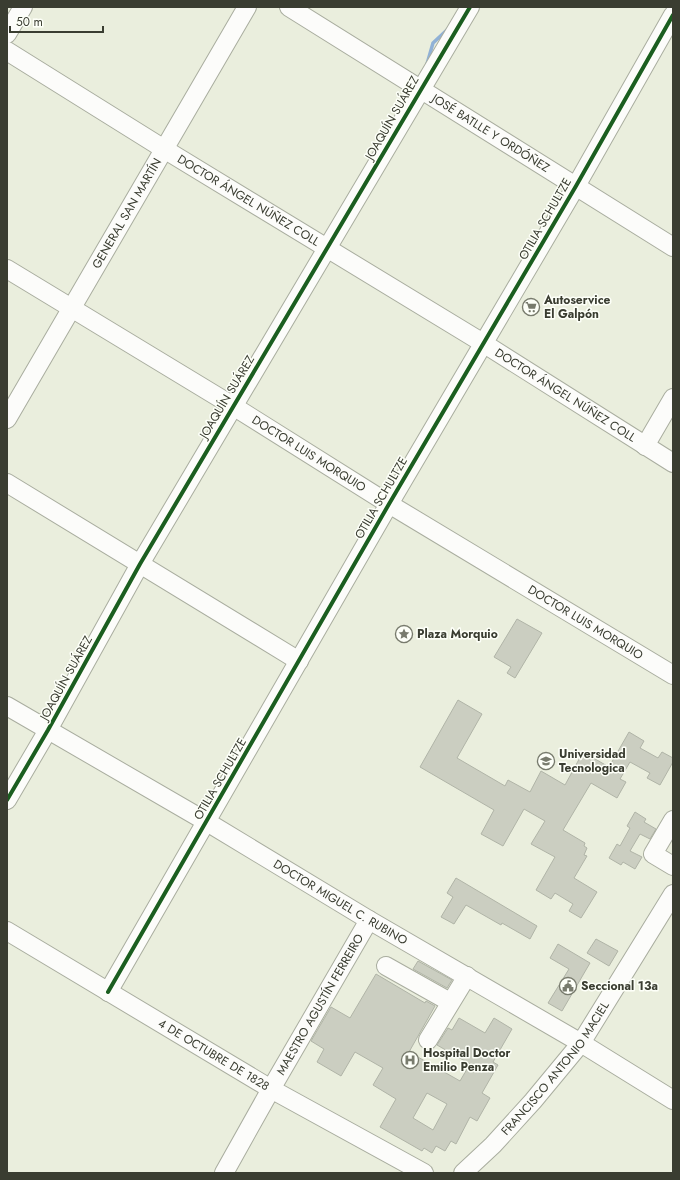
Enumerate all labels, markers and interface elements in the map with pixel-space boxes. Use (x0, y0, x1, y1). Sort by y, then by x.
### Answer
scale bar (10, 8, 103, 34)
text: 50 m (16, 13, 43, 31)
street label: JOAQUÍN SUÁREZ (360, 72, 424, 165)
street label: JOSÉ BATLLE Y ORDÓÑEZ (427, 88, 554, 177)
street label: DOCTOR ÁNGEL NÚÑEZ COLL (174, 150, 324, 251)
street label: GENERAL SAN MARTÍN (88, 155, 166, 272)
street label: OTILIA SCHULTZE (514, 175, 576, 263)
place label: Autoservice El Galpón (543, 291, 611, 323)
supermarket icon: Autoservice El Galpón (521, 297, 541, 317)
street label: DOCTOR ÁNGEL NÚÑEZ COLL (491, 344, 640, 447)
street label: JOAQUÍN SUÁREZ (194, 352, 259, 444)
street label: DOCTOR LUIS MORQUIO (248, 411, 370, 496)
street label: OTILIA SCHULTZE (350, 454, 412, 542)
street label: DOCTOR LUIS MORQUIO (525, 581, 647, 664)
place icon: Plaza Morquio (394, 624, 414, 644)
place label: Plaza Morquio (417, 625, 498, 643)
street label: JOAQUÍN SUÁREZ (34, 632, 97, 725)
street label: OTILIA SCHULTZE (189, 735, 251, 823)
place label: Universidad Tecnologica (559, 745, 626, 777)
school or university icon: Universidad Tecnologica (536, 751, 556, 771)
street label: DOCTOR MIGUEL C. RUBINO (270, 855, 411, 949)
street label: MAESTRO AGUSTÍN FERREIRO (272, 930, 368, 1078)
public building icon: Seccional 13a (558, 976, 578, 996)
place label: Seccional 13a (581, 977, 658, 995)
street label: FRANCISCO ANTONIO MACIEL (497, 997, 614, 1139)
street label: 4 DE OCTUBRE DE 1828 (155, 1014, 273, 1095)
place label: Hospital Doctor Emilio Penza (423, 1044, 511, 1076)
hospital icon: Hospital Doctor Emilio Penza (400, 1050, 420, 1070)

